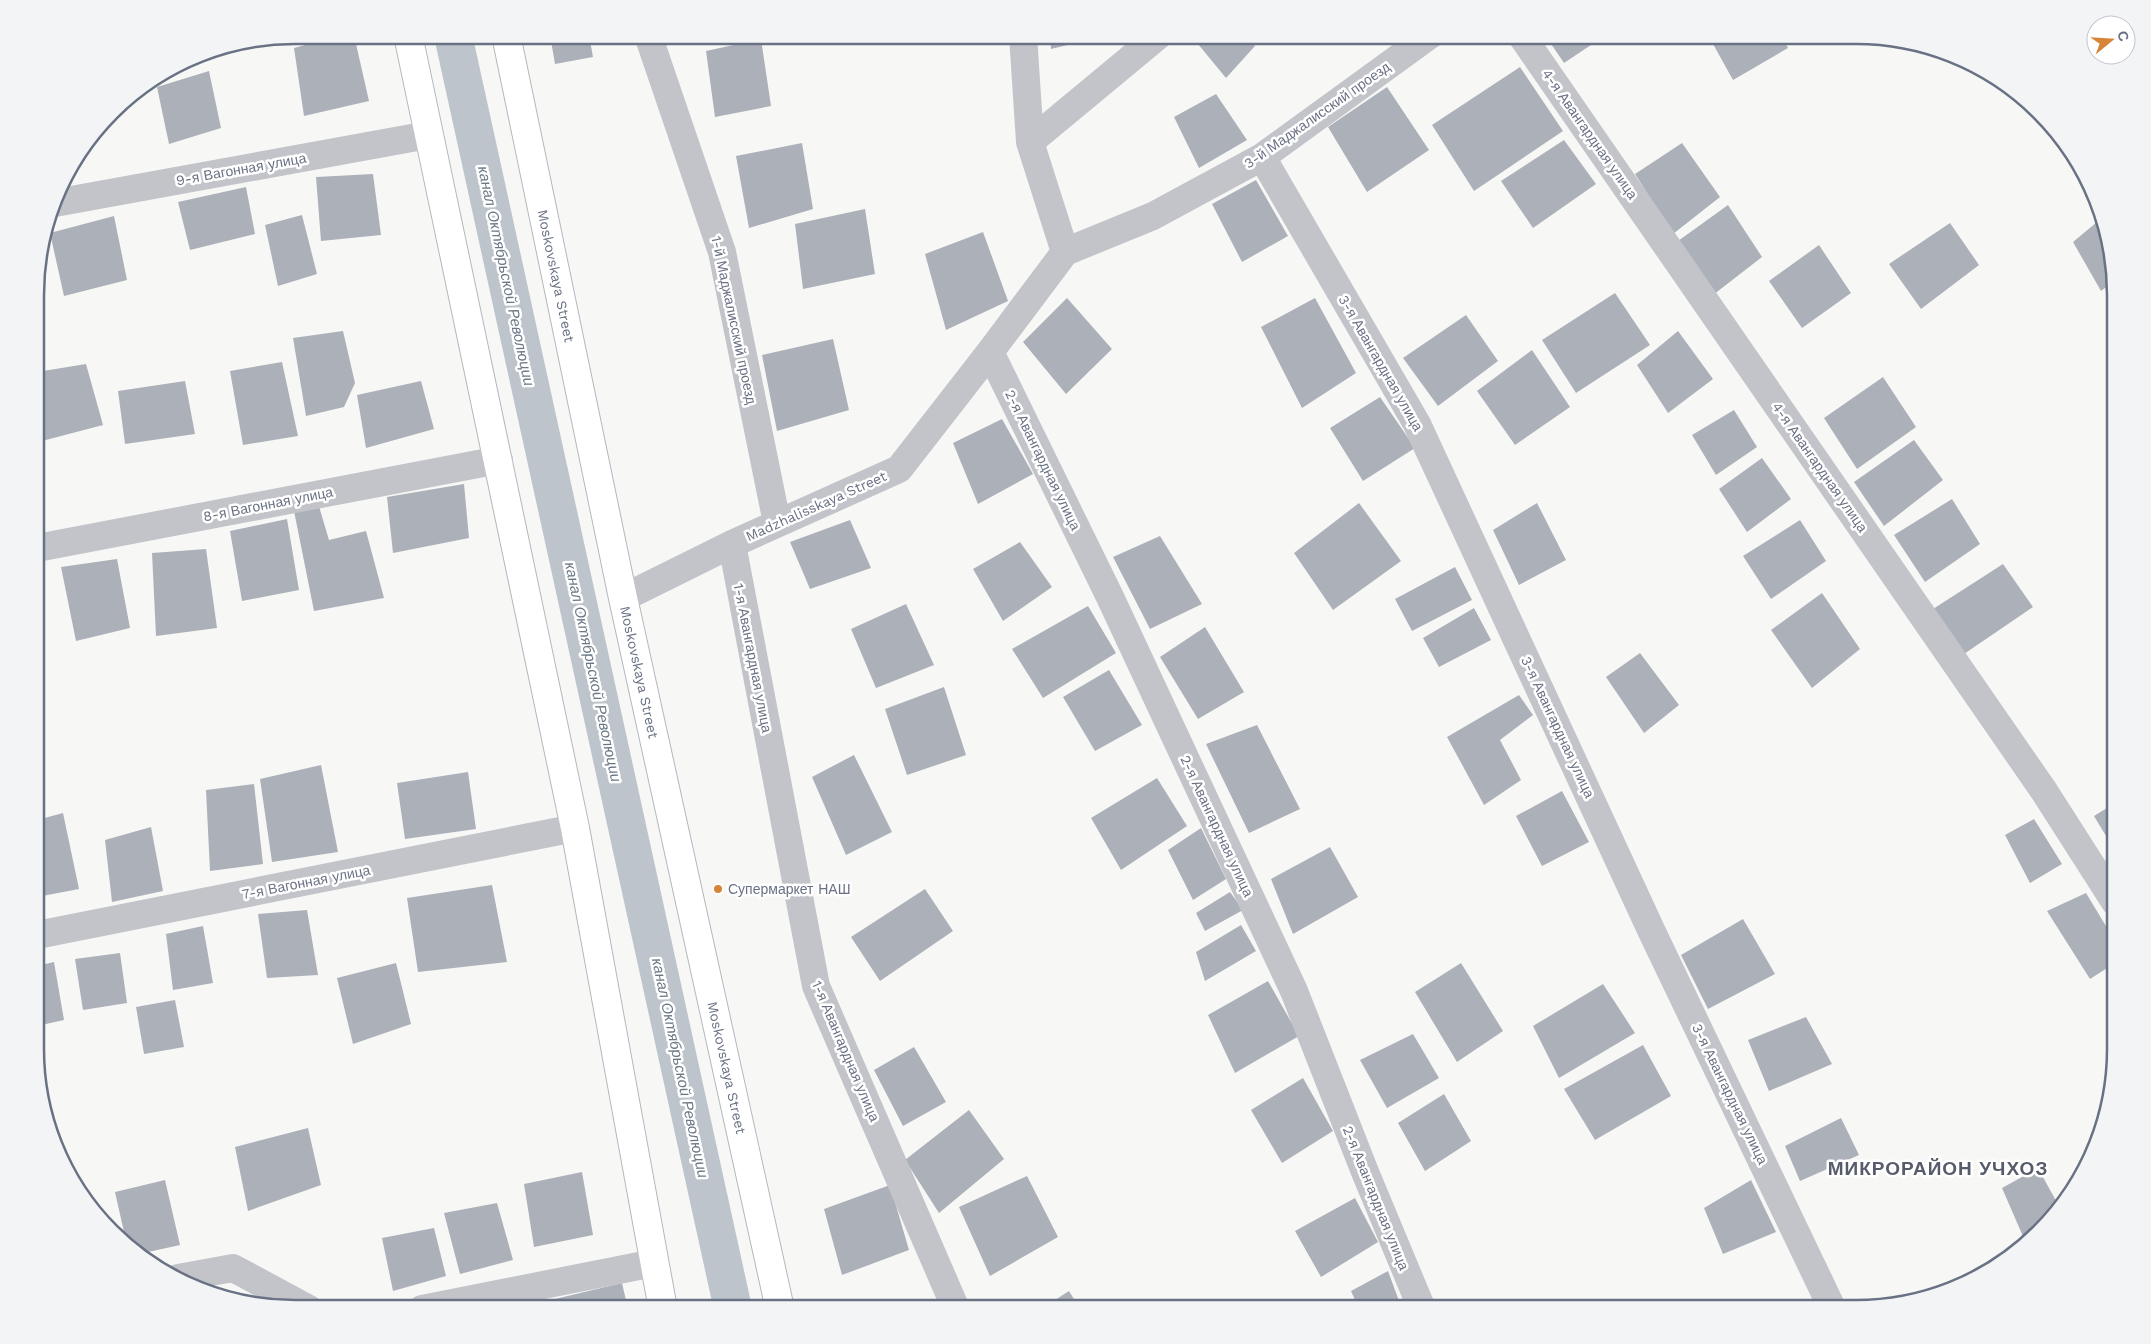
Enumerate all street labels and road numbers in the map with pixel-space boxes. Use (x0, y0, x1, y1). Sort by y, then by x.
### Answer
street label: 3-й Маджалисский проезд (1241, 58, 1393, 172)
street label: 4-я Авангардная улица (1539, 66, 1641, 202)
street label: 9-я Вагонная улица (175, 150, 308, 188)
street label: Moskovskaya Street (534, 208, 578, 344)
street label: 1-й Маджалисский проезд (708, 234, 760, 406)
street label: 3-я Авангардная улица (1335, 292, 1427, 434)
street label: 2-я Авангардная улица (1002, 387, 1084, 533)
street label: 4-я Авангардная улица (1769, 399, 1871, 535)
street label: Madzhalisskaya Street (743, 468, 889, 544)
street label: 8-я Вагонная улица (202, 484, 334, 524)
street label: 1-я Авангардная улица (731, 582, 775, 734)
street label: Moskovskaya Street (617, 604, 662, 740)
street label: 3-я Авангардная улица (1518, 654, 1598, 801)
street label: 2-я Авангардная улица (1177, 753, 1257, 899)
street label: 7-я Вагонная улица (240, 862, 372, 902)
street label: 1-я Авангардная улица (809, 978, 883, 1124)
street label: Moskovskaya Street (704, 1000, 749, 1136)
street label: 3-я Авангардная улица (1689, 1021, 1771, 1167)
street label: 2-я Авангардная улица (1340, 1124, 1412, 1273)

